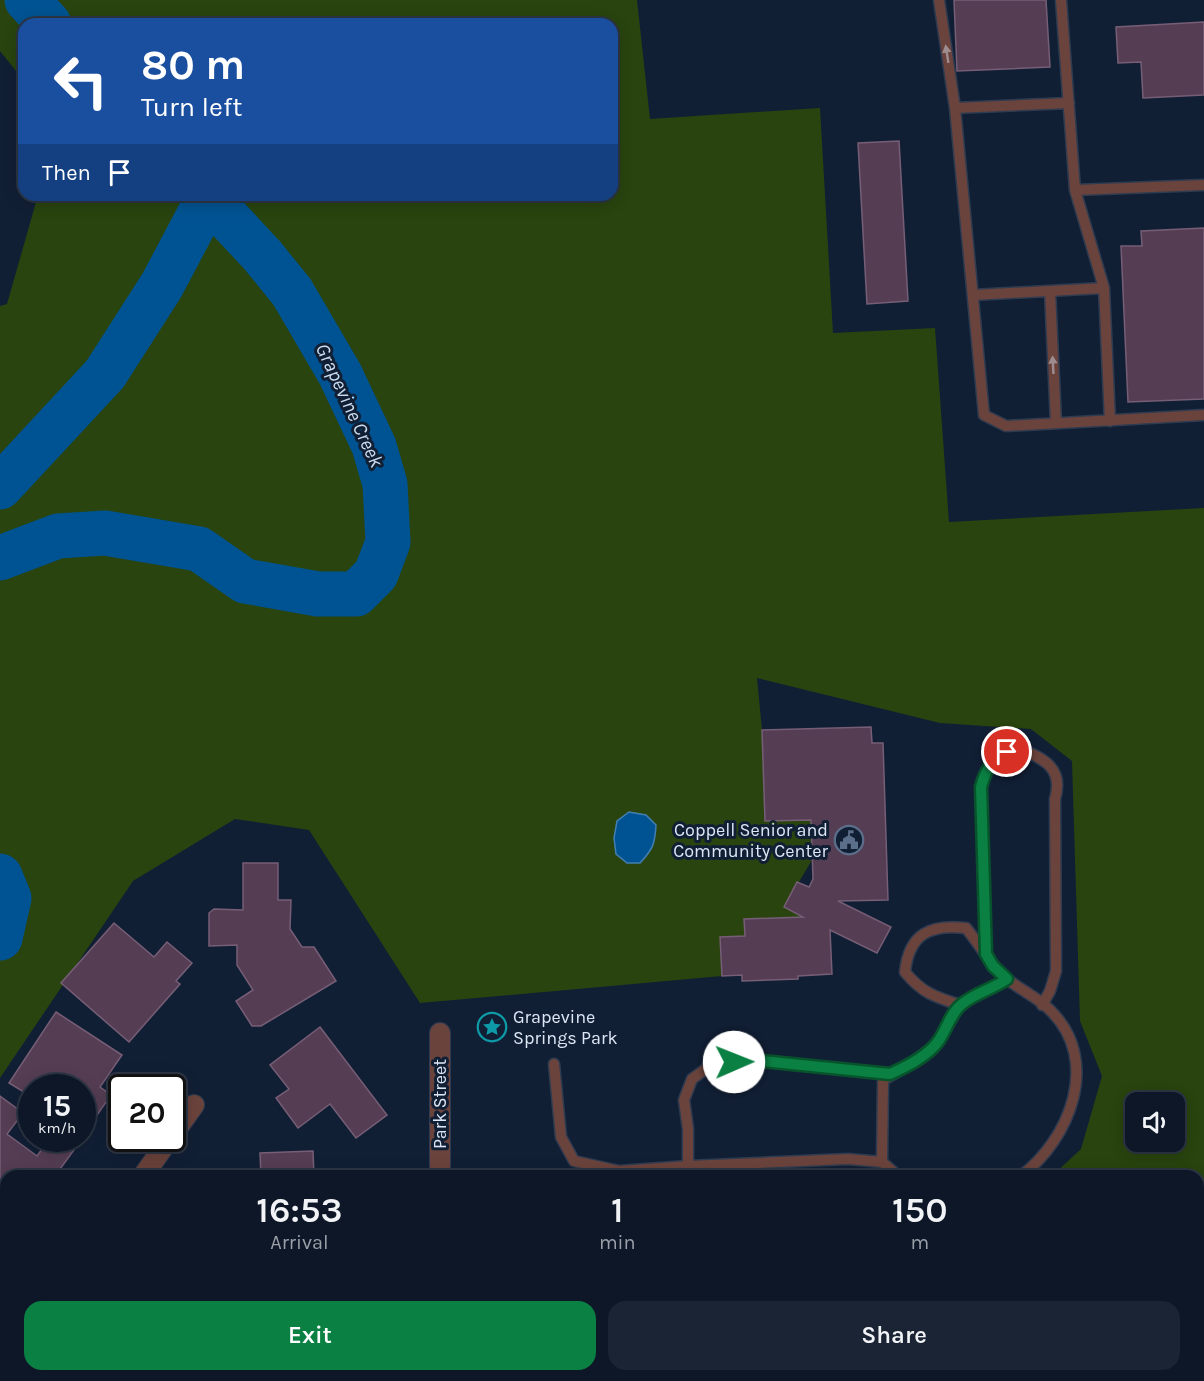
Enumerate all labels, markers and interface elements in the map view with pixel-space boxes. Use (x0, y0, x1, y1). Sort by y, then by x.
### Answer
text: 80 m (141, 40, 245, 90)
icon: left (42, 42, 120, 120)
one-way arrow (942, 44, 951, 63)
text: Turn left (141, 91, 242, 123)
icon: arrive (103, 156, 136, 189)
text: Then (42, 160, 91, 186)
water label: Grapevine Creek (311, 340, 389, 472)
one-way arrow (1049, 356, 1058, 375)
pin (981, 726, 1032, 777)
icon: arrive (990, 735, 1023, 768)
place label: Coppell Senior and Community Center (673, 819, 828, 862)
public building icon: Coppell Senior and Community Center (833, 824, 865, 856)
place label: Grapevine Springs Park (513, 1006, 618, 1049)
place icon: Grapevine Springs Park (476, 1011, 508, 1043)
position arrow (702, 1030, 766, 1094)
street label: Park Street (429, 1059, 451, 1149)
speed limit sign: 20 (108, 1074, 186, 1152)
text: 15 (43, 1088, 71, 1124)
map controls (1125, 1092, 1185, 1152)
button: sound (1125, 1092, 1185, 1152)
text: km/h (38, 1119, 76, 1137)
text: 16:53 (256, 1189, 343, 1231)
text: 1 (611, 1189, 624, 1231)
text: 150 (892, 1189, 948, 1231)
text: Arrival (270, 1231, 329, 1254)
text: min (599, 1231, 636, 1254)
text: m (910, 1231, 929, 1254)
button: Exit (24, 1301, 596, 1370)
button: Share (608, 1301, 1180, 1370)

